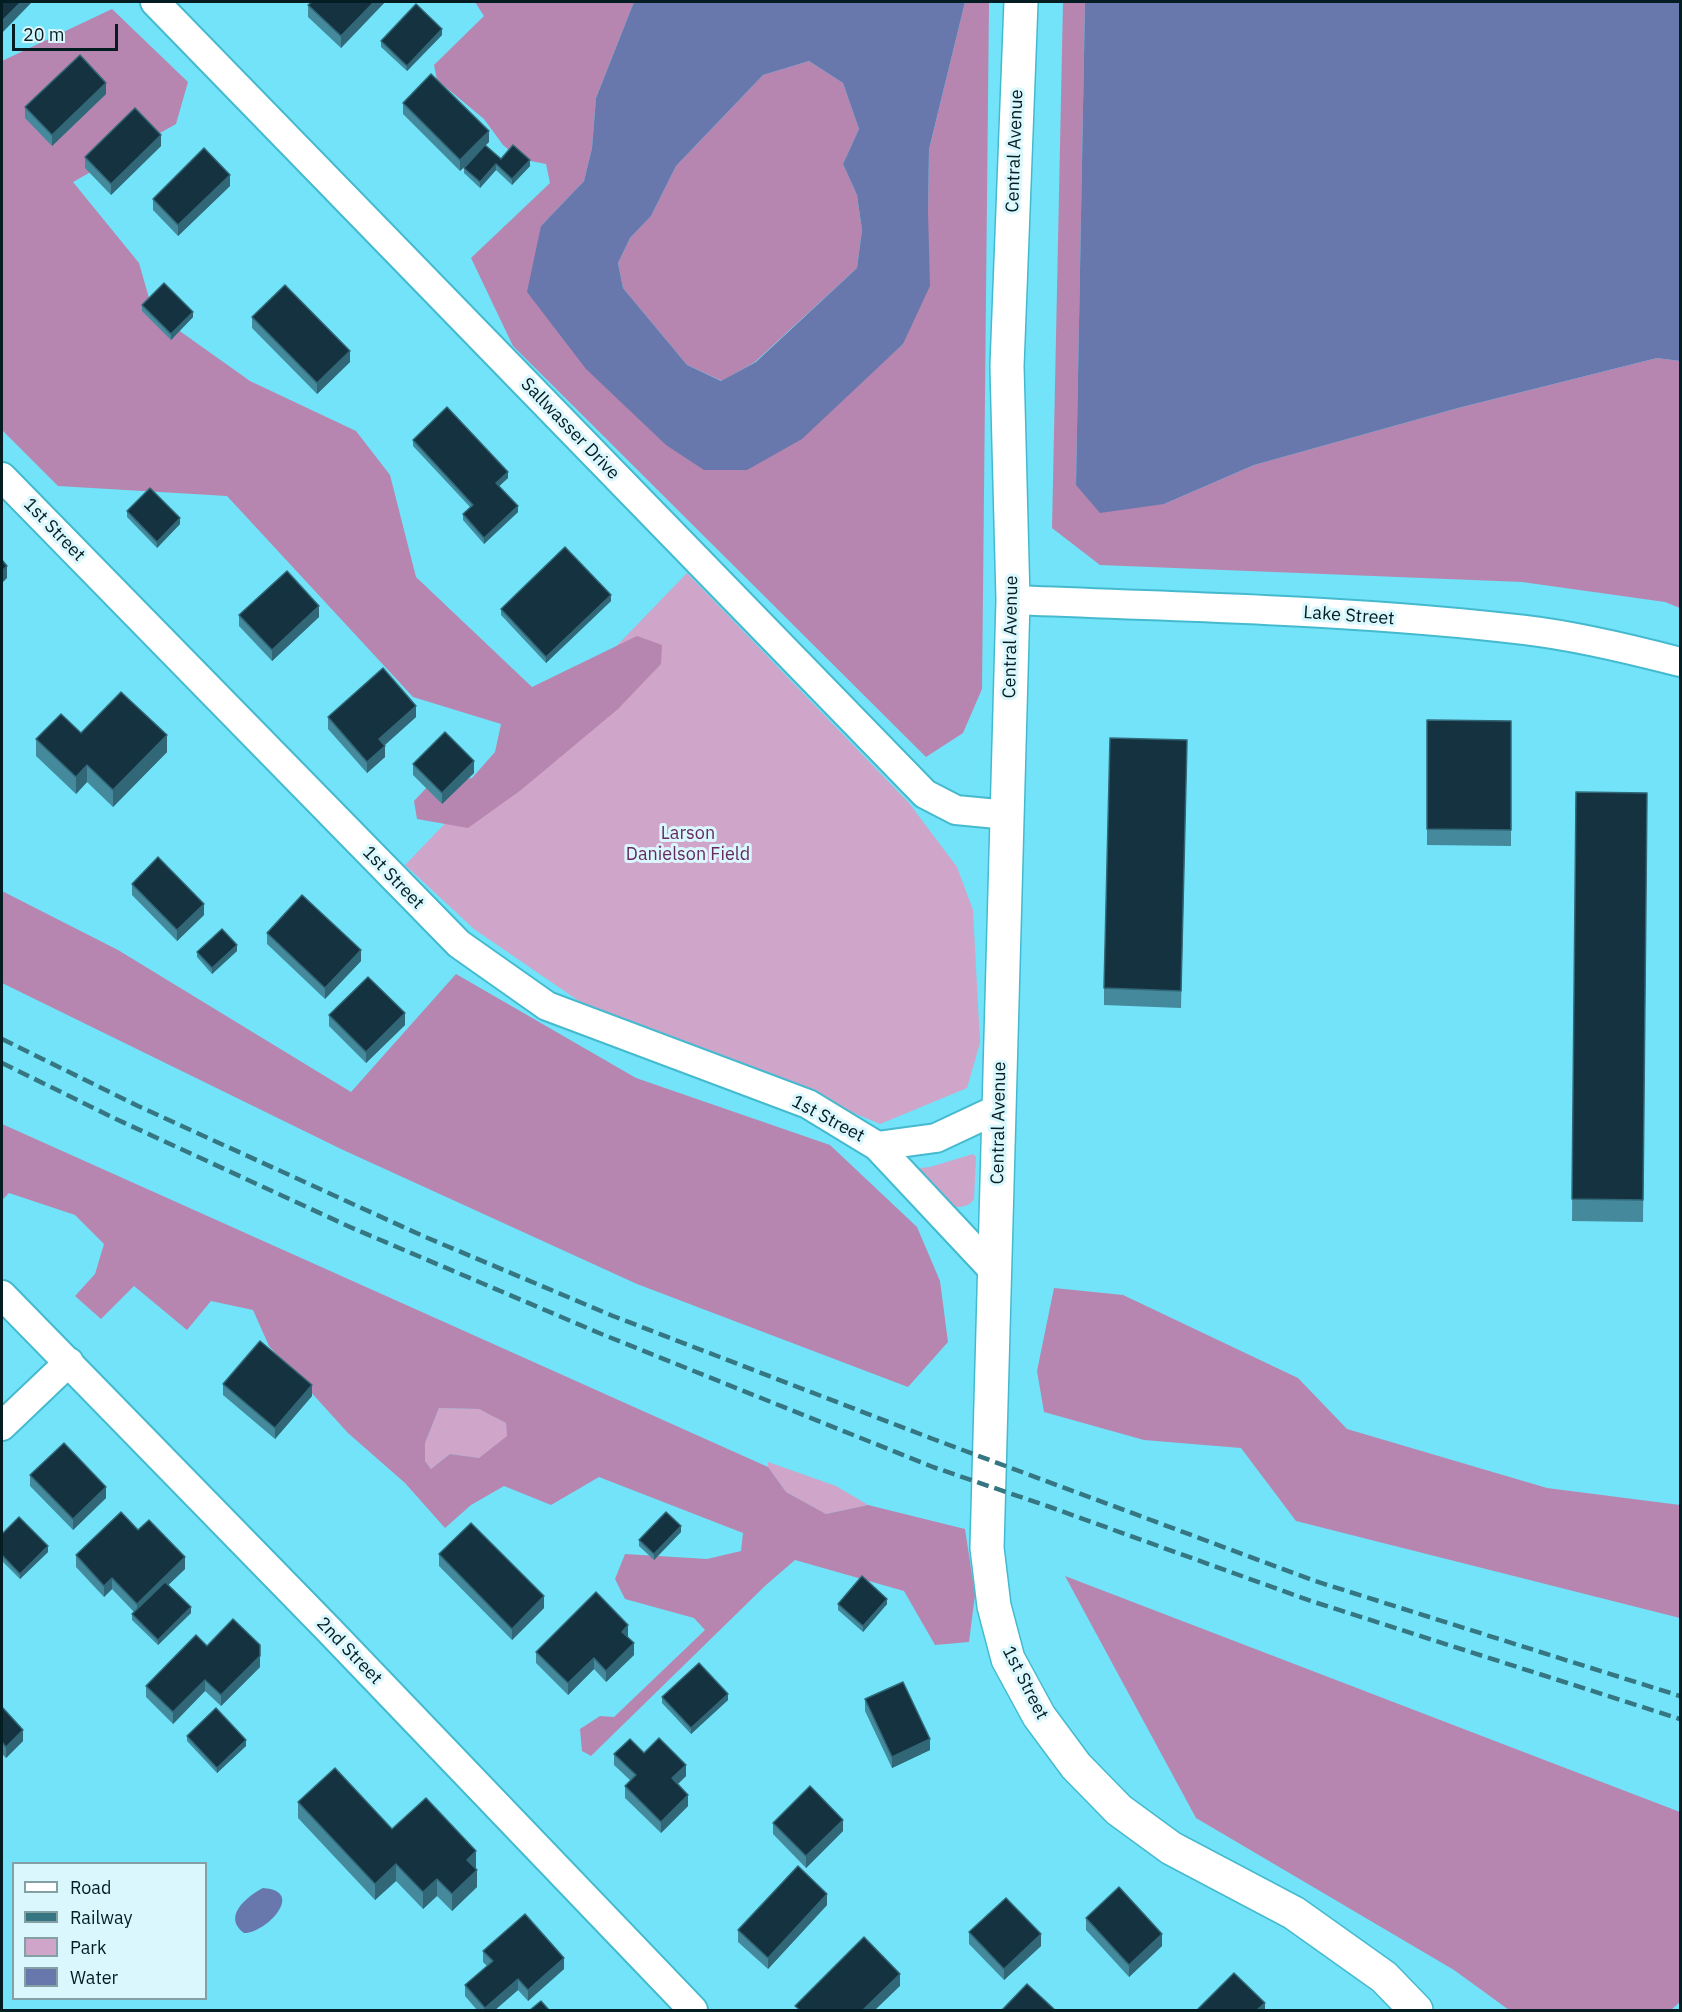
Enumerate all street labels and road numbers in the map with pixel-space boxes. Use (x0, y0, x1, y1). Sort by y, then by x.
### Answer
street label: Central Avenue (1002, 89, 1028, 213)
street label: Sallwasser Drive (516, 374, 624, 484)
street label: 1st Street (19, 494, 89, 566)
street label: Central Avenue (999, 575, 1023, 699)
street label: Lake Street (1303, 602, 1395, 630)
street label: 1st Street (358, 842, 428, 914)
street label: Central Avenue (987, 1061, 1011, 1185)
street label: 1st Street (788, 1091, 868, 1147)
street label: 2nd Street (312, 1613, 386, 1689)
street label: 1st Street (997, 1643, 1053, 1723)

